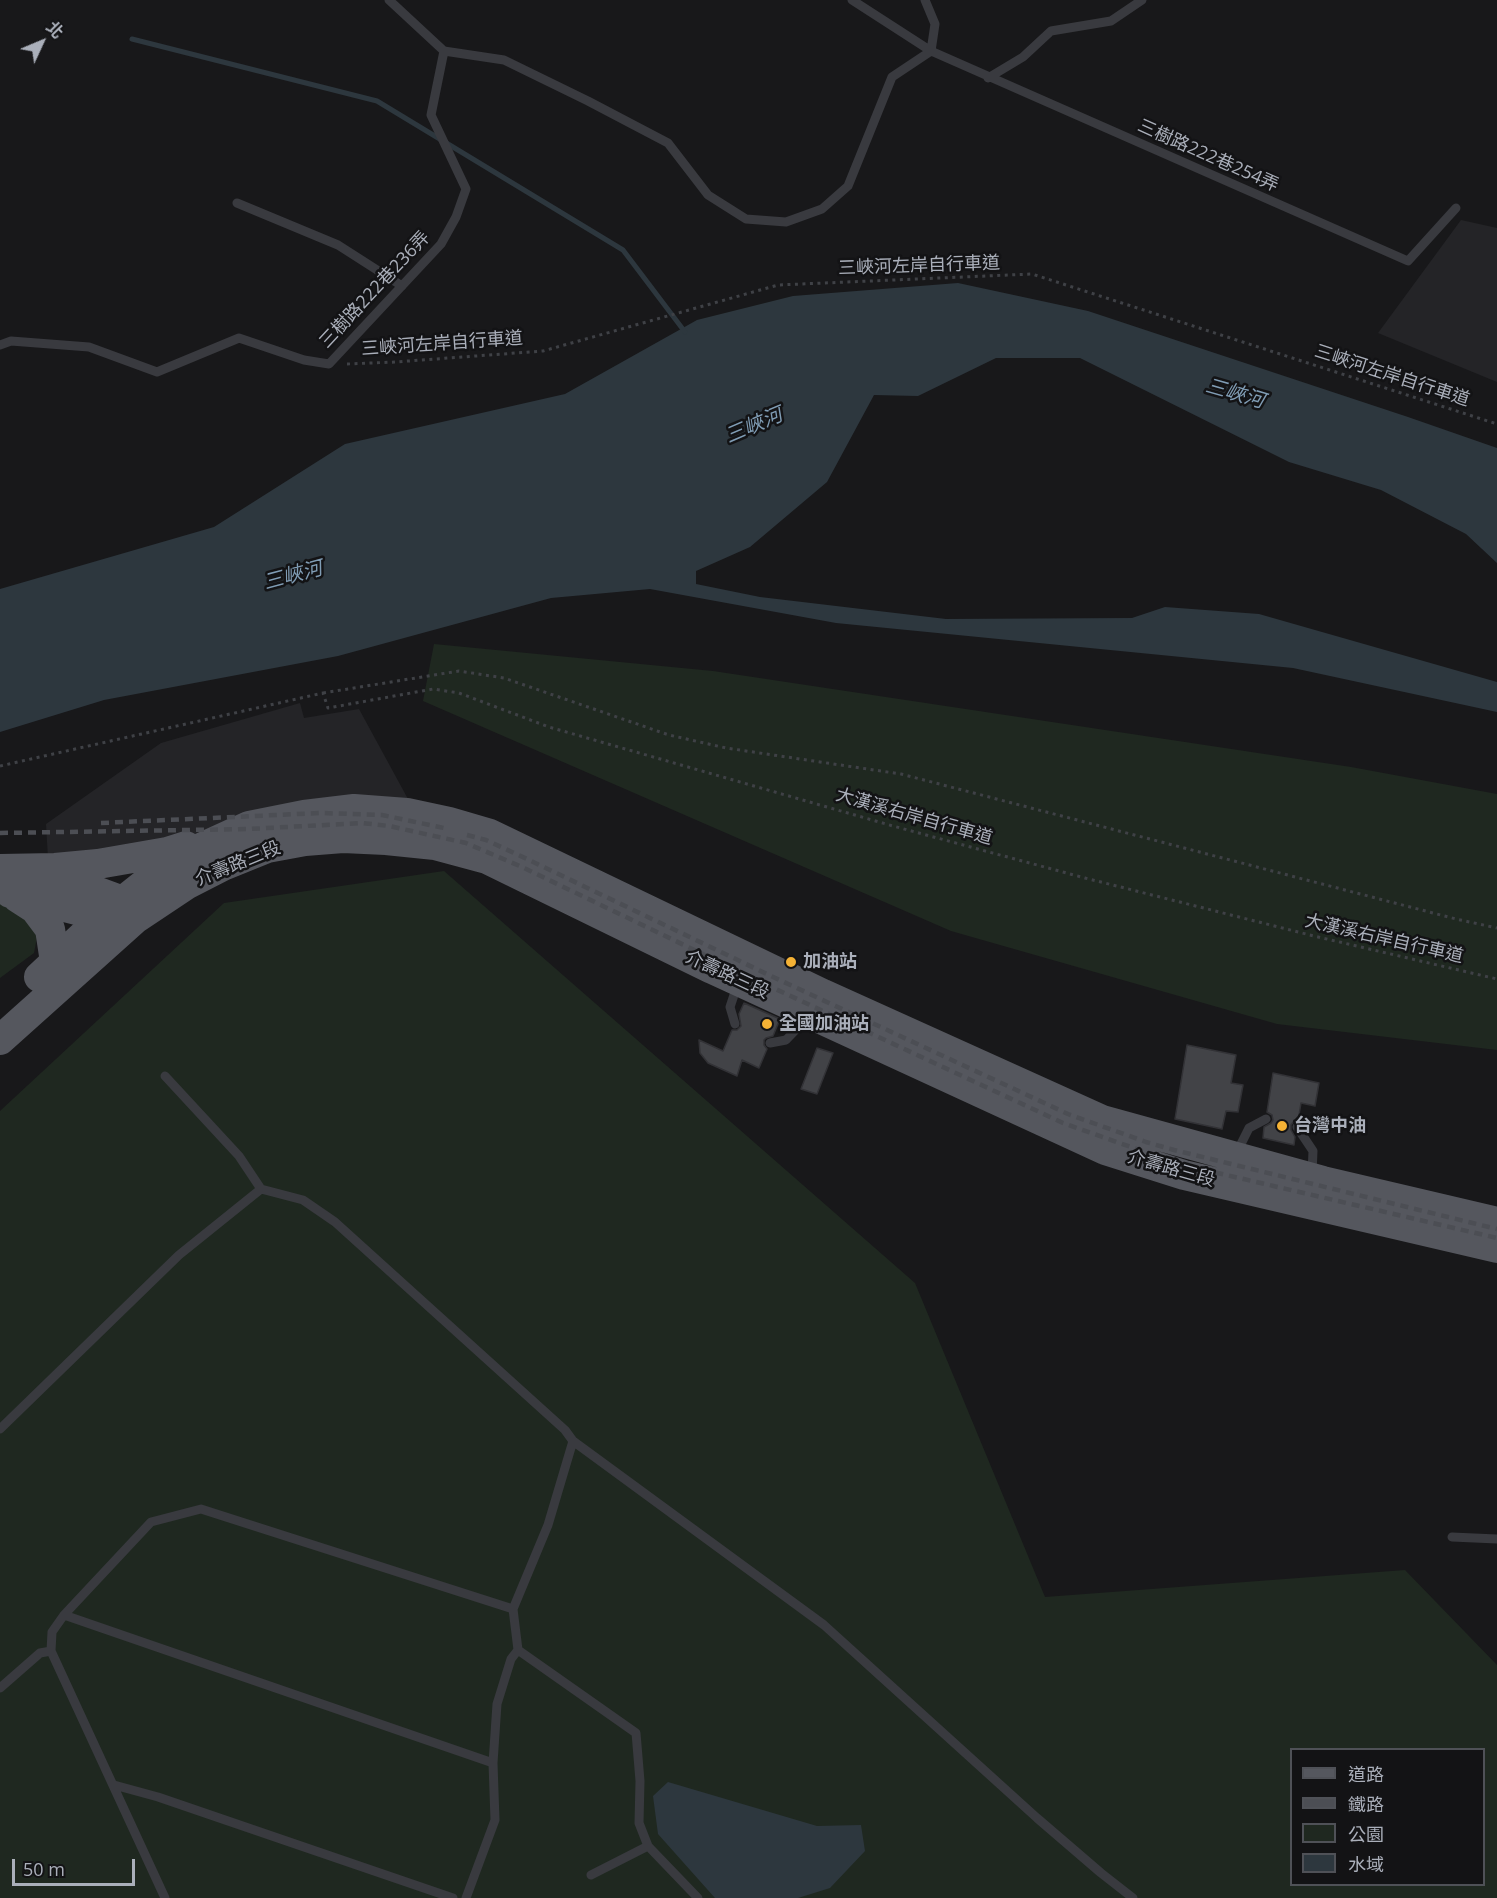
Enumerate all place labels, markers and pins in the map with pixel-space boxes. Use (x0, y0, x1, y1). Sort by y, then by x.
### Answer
place label: 加油站 (803, 951, 857, 973)
marker: 加油站 (784, 955, 798, 969)
place label: 全國加油站 (779, 1013, 869, 1035)
marker: 全國加油站 (760, 1017, 774, 1031)
place label: 台灣中油 (1294, 1115, 1366, 1137)
marker: 台灣中油 (1275, 1119, 1289, 1133)

